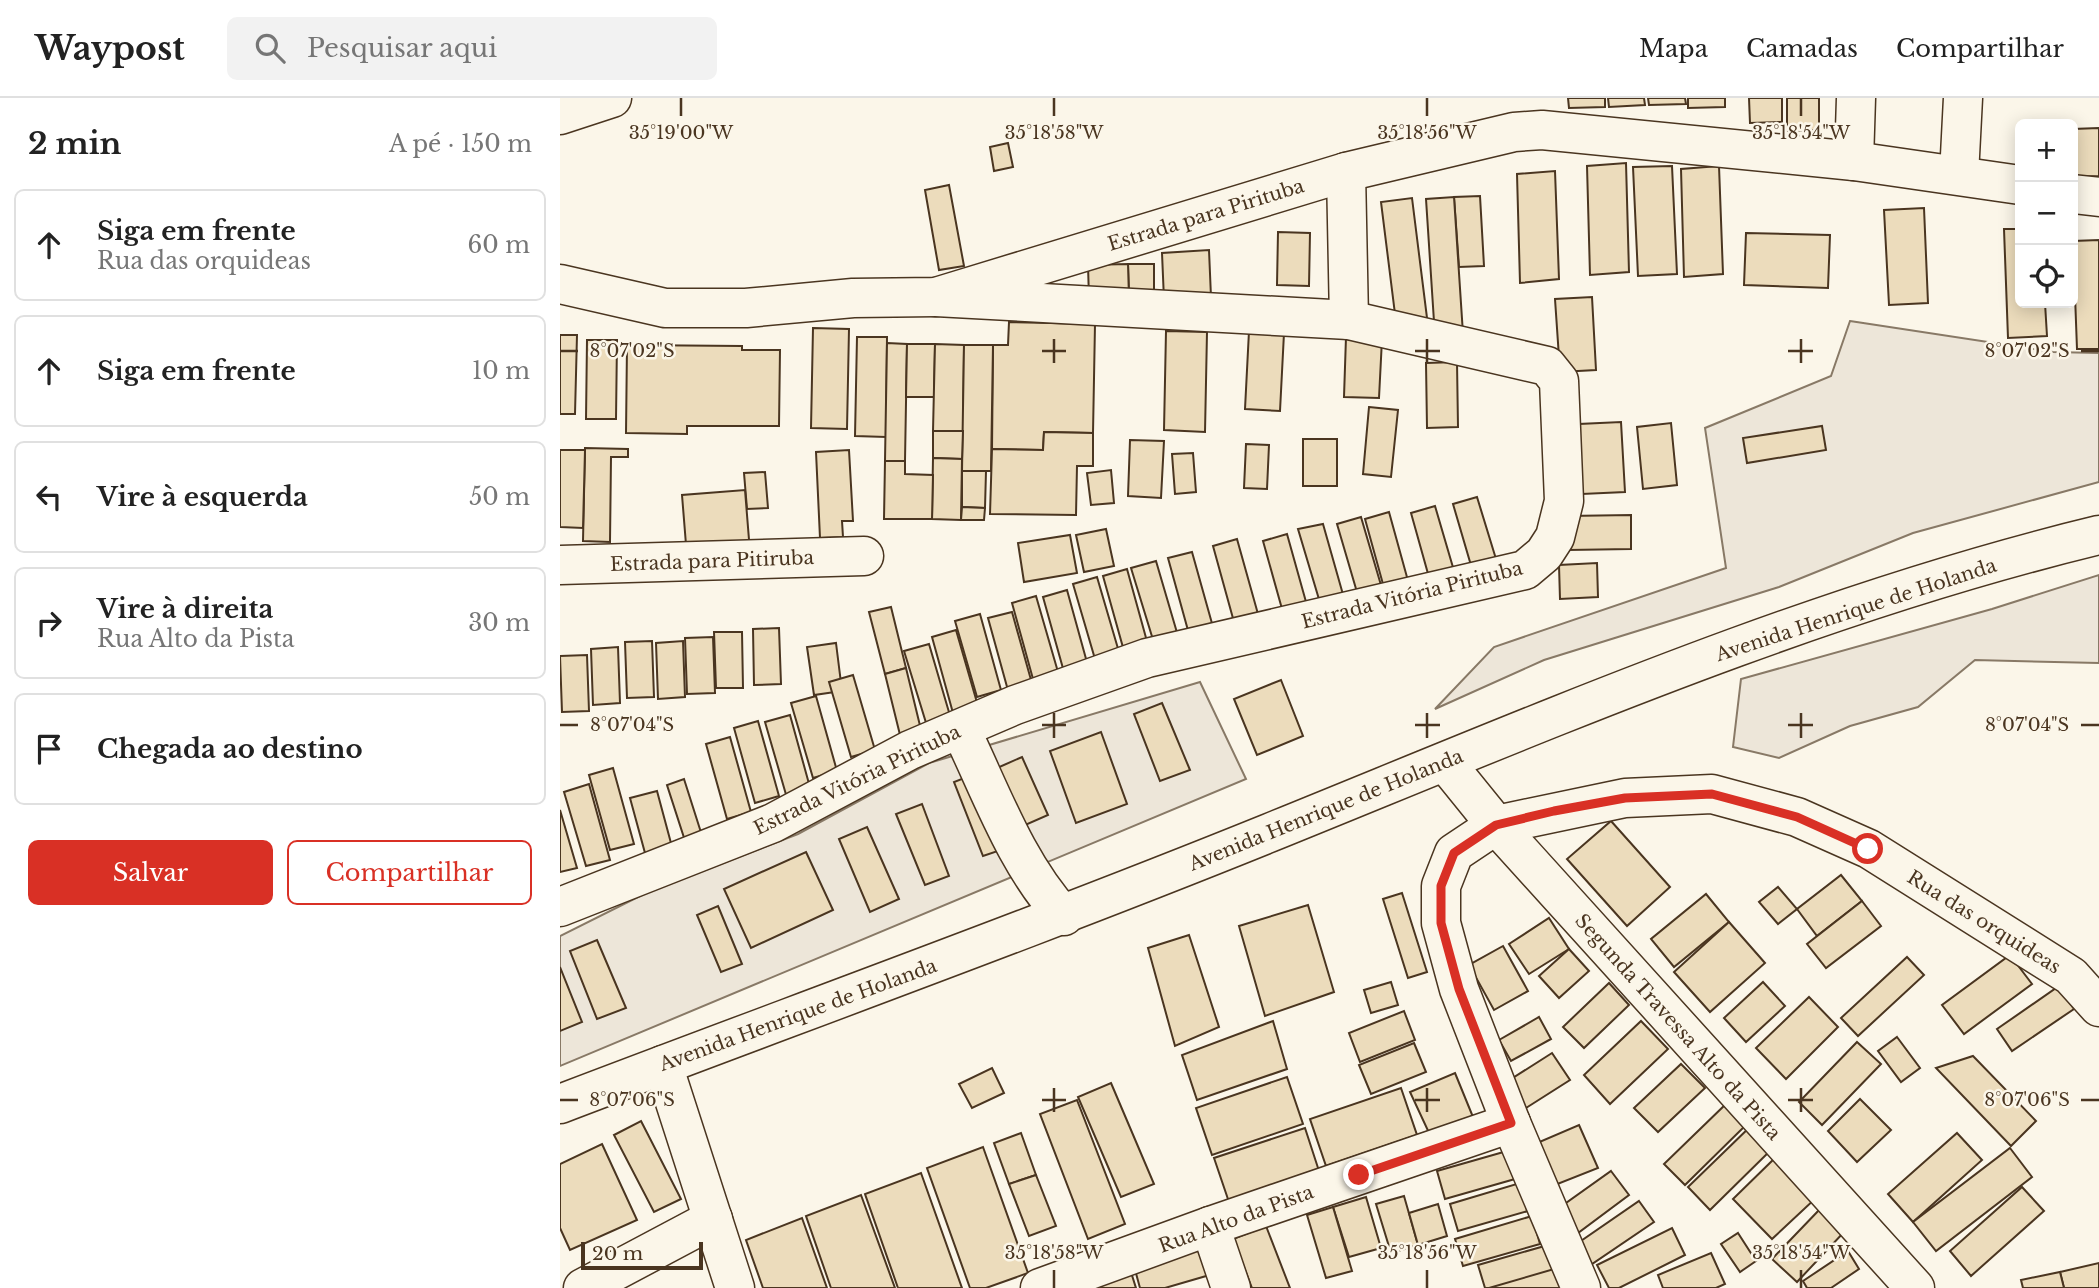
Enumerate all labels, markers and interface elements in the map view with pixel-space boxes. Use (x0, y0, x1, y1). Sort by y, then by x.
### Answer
search box (227, 17, 717, 80)
text: Waypost (35, 28, 185, 69)
icon: search (251, 29, 289, 67)
text: Pesquisar aqui (307, 32, 497, 64)
text: Mapa (1639, 34, 1708, 63)
text: Camadas (1746, 34, 1858, 63)
text: Compartilhar (1896, 34, 2064, 63)
map controls (2015, 119, 2078, 308)
button: + (2015, 119, 2078, 182)
text: 35°19'00"W (629, 122, 734, 144)
text: 35°18'58"W (1005, 122, 1104, 144)
text: 35°18'56"W (1377, 122, 1478, 144)
text: 35°18'54"W (1752, 122, 1851, 144)
text: 2 min (28, 125, 121, 162)
text: A pé · 150 m (389, 130, 532, 158)
street label: Estrada para Pirituba (1105, 174, 1307, 256)
button: − (2015, 182, 2078, 245)
text: Siga em frente (97, 215, 296, 247)
icon: ahead (30, 226, 68, 264)
text: 60 m (468, 231, 530, 259)
button: locate (2015, 245, 2078, 308)
text: Rua das orquideas (97, 247, 311, 275)
text: 8°07'02"S (589, 340, 675, 362)
text: 8°07'02"S (1984, 340, 2070, 362)
icon: ahead (30, 352, 68, 390)
text: Siga em frente (97, 355, 296, 387)
text: 10 m (472, 357, 530, 385)
icon: left (30, 478, 68, 516)
text: Vire à esquerda (97, 481, 308, 513)
text: 50 m (469, 483, 530, 511)
street label: Estrada para Pitiruba (610, 546, 815, 576)
street label: Avenida Henrique de Holanda (1712, 554, 2000, 667)
street label: Estrada Vitória Pirituba (1299, 556, 1525, 634)
text: Vire à direita (97, 593, 273, 625)
icon: right (30, 604, 68, 642)
text: 30 m (468, 609, 530, 637)
text: Rua Alto da Pista (97, 625, 294, 653)
text: 8°07'04"S (590, 714, 674, 736)
text: 8°07'04"S (1985, 714, 2069, 736)
street label: Estrada Vitória Pirituba (750, 720, 965, 840)
icon: arrive (30, 730, 68, 768)
text: Chegada ao destino (97, 733, 363, 765)
street label: Avenida Henrique de Holanda (1185, 744, 1467, 876)
route start (1852, 833, 1883, 864)
button: Salvar (28, 840, 273, 905)
button: Compartilhar (287, 840, 532, 905)
street label: Rua das orquideas (1903, 865, 2065, 979)
street label: Segunda Travessa Alto da Pista (1570, 909, 1786, 1145)
street label: Avenida Henrique de Holanda (655, 954, 940, 1076)
text: 8°07'06"S (589, 1089, 675, 1111)
text: 8°07'06"S (1984, 1089, 2070, 1111)
route end (1343, 1159, 1374, 1190)
street label: Rua Alto da Pista (1155, 1180, 1317, 1258)
scale bar (581, 1239, 704, 1271)
text: 20 m (592, 1242, 643, 1265)
text: 35°18'58"W (1005, 1242, 1104, 1264)
text: 35°18'56"W (1377, 1242, 1478, 1264)
text: 35°18'54"W (1752, 1242, 1851, 1264)

